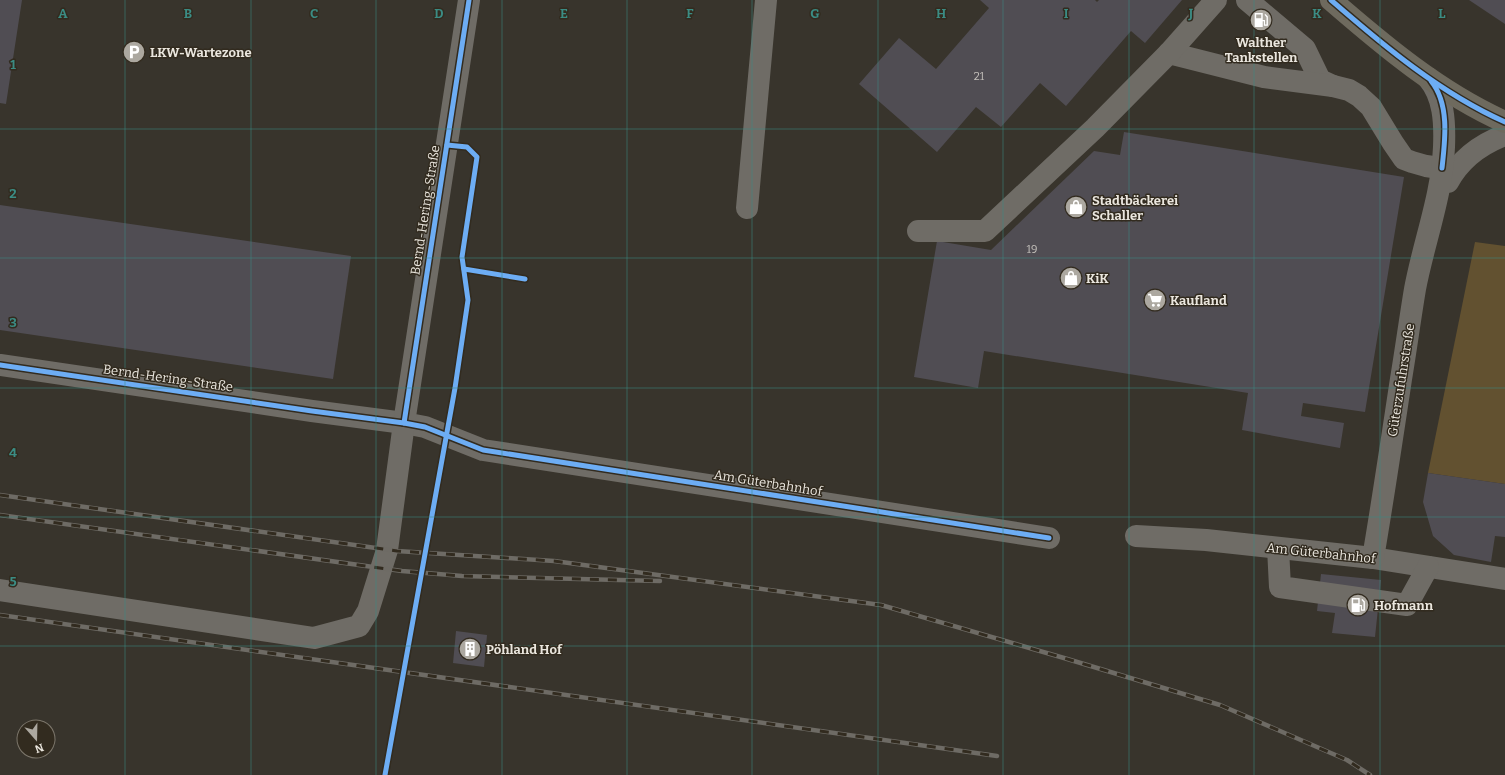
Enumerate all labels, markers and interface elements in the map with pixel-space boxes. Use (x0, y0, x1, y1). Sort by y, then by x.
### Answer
text: A (58, 6, 68, 21)
text: B (184, 6, 192, 21)
text: C (310, 6, 318, 21)
text: D (434, 6, 444, 21)
text: E (560, 6, 568, 21)
text: F (686, 6, 694, 21)
text: G (810, 6, 820, 21)
text: H (936, 6, 946, 21)
text: I (1064, 6, 1069, 21)
text: J (1188, 6, 1194, 21)
text: K (1312, 6, 1322, 21)
text: L (1438, 6, 1446, 21)
fuel station icon: Walther Tankstellen (1248, 7, 1274, 33)
place label: Walther Tankstellen (1225, 35, 1298, 65)
parking icon: LKW-Wartezone (121, 39, 147, 65)
place label: LKW-Wartezone (150, 45, 252, 60)
text: 1 (10, 57, 16, 72)
house number: 21 (974, 70, 985, 83)
street label: Bernd-Hering-Straße (407, 144, 443, 276)
text: 2 (9, 186, 17, 201)
place label: Stadtbäckerei Schaller (1092, 193, 1178, 223)
shop icon: Stadtbäckerei Schaller (1063, 194, 1089, 220)
house number: 19 (1027, 243, 1037, 256)
shop icon: KiK (1058, 265, 1084, 291)
place label: KiK (1086, 271, 1109, 286)
supermarket icon: Kaufland (1142, 287, 1168, 313)
place label: Kaufland (1170, 293, 1227, 308)
text: 3 (9, 315, 17, 330)
street label: Güterzufuhrstraße (1385, 322, 1417, 438)
street label: Bernd-Hering-Straße (102, 361, 234, 395)
text: 4 (9, 445, 17, 460)
street label: Am Güterbahnhof (713, 467, 825, 499)
street label: Am Güterbahnhof (1266, 540, 1378, 566)
text: 5 (9, 574, 17, 589)
fuel station icon: Hofmann (1345, 592, 1371, 618)
place label: Hofmann (1374, 598, 1434, 613)
building icon: Pöhland Hof (457, 636, 483, 662)
place label: Pöhland Hof (486, 642, 563, 657)
north arrow (16, 719, 56, 759)
text: N (33, 740, 45, 756)

